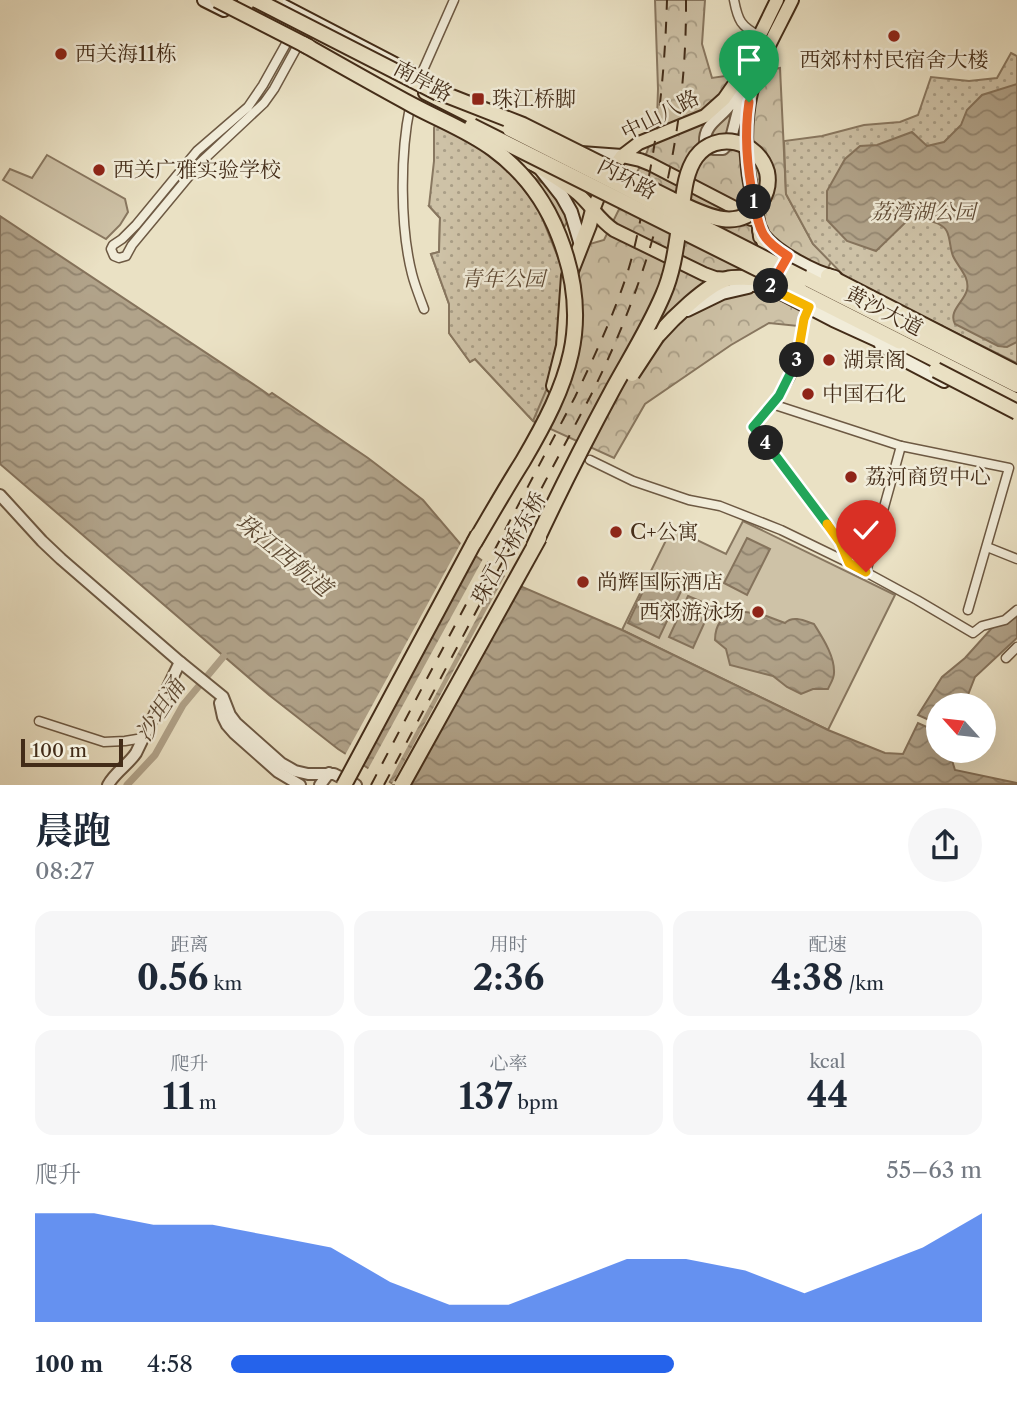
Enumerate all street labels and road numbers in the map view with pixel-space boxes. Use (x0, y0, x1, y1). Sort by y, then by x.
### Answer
street label: 南岸路 (390, 55, 457, 106)
street label: 中山八路 (617, 84, 703, 145)
street label: 内环路 (593, 153, 661, 204)
street label: 黄沙大道 (841, 280, 927, 341)
street label: 珠江大桥东桥 (466, 487, 551, 609)

